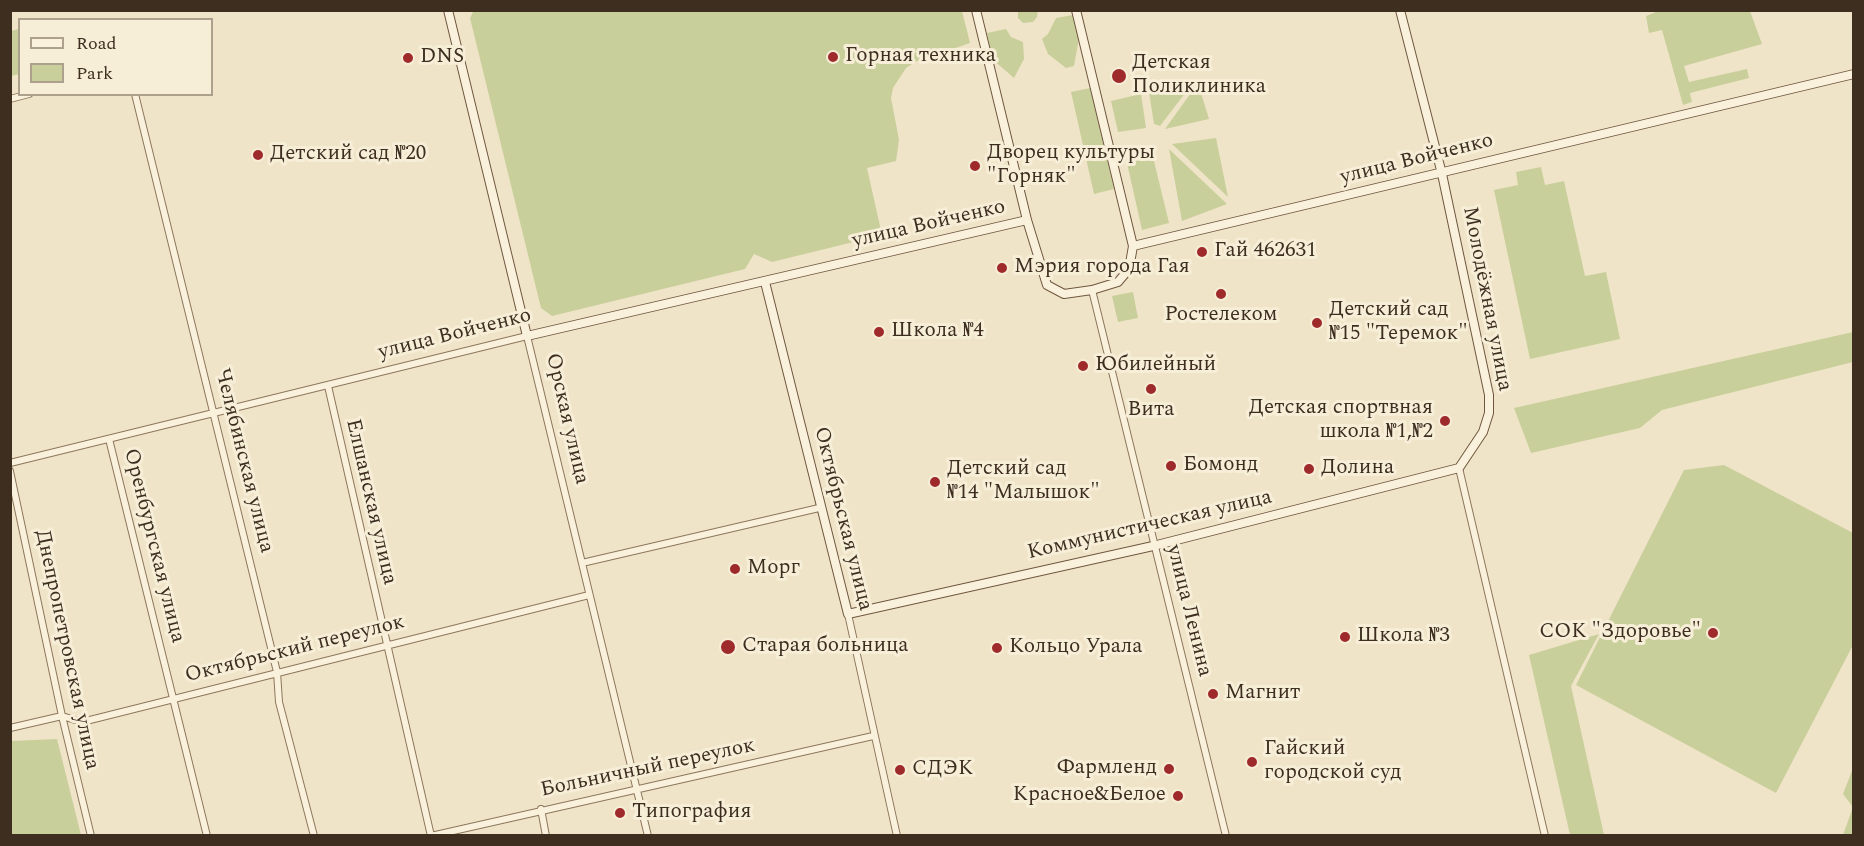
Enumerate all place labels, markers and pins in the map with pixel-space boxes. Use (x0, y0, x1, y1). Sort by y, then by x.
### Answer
place label: Горная техника (845, 44, 996, 70)
place label: DNS (420, 45, 464, 71)
marker: Горная техника (826, 50, 840, 64)
marker: DNS (401, 51, 415, 65)
place label: Детская Поликлиника (1132, 51, 1266, 101)
marker: Детская Поликлиника (1110, 67, 1128, 85)
place label: Дворец культуры "Горняк" (987, 141, 1155, 191)
place label: Детский сад №20 (270, 142, 426, 168)
marker: Детский сад №20 (251, 148, 265, 162)
marker: Дворец культуры "Горняк" (968, 159, 982, 173)
place label: Гай 462631 (1214, 239, 1317, 265)
marker: Гай 462631 (1195, 245, 1209, 259)
place label: Мэрия города Гая (1014, 255, 1190, 281)
marker: Мэрия города Гая (995, 261, 1009, 275)
marker: Ростелеком (1214, 287, 1228, 301)
place label: Детский сад №15 "Теремок" (1329, 298, 1468, 348)
place label: Ростелеком (1164, 303, 1278, 329)
marker: Детский сад №15 "Теремок" (1310, 316, 1324, 330)
place label: Школа №4 (891, 319, 984, 345)
marker: Школа №4 (872, 325, 886, 339)
place label: Юбилейный (1095, 353, 1216, 379)
marker: Юбилейный (1076, 359, 1090, 373)
marker: Вита (1144, 382, 1158, 396)
place label: Детская спортвная школа №1,№2 (1249, 396, 1433, 446)
place label: Вита (1127, 398, 1175, 424)
marker: Детская спортвная школа №1,№2 (1438, 414, 1452, 428)
place label: Бомонд (1183, 453, 1258, 479)
place label: Долина (1321, 456, 1394, 482)
place label: Детский сад №14 "Малышок" (947, 457, 1100, 507)
marker: Бомонд (1164, 459, 1178, 473)
marker: Долина (1302, 462, 1316, 476)
marker: Детский сад №14 "Малышок" (928, 475, 942, 489)
place label: Морг (747, 556, 800, 582)
marker: Морг (728, 562, 742, 576)
place label: СОК "Здоровье" (1539, 620, 1701, 646)
place label: Школа №3 (1357, 624, 1450, 650)
marker: СОК "Здоровье" (1706, 626, 1720, 640)
marker: Школа №3 (1338, 630, 1352, 644)
place label: Старая больница (742, 634, 909, 660)
place label: Кольцо Урала (1009, 635, 1142, 661)
marker: Старая больница (719, 638, 737, 656)
marker: Кольцо Урала (990, 641, 1004, 655)
place label: Магнит (1225, 681, 1300, 707)
marker: Магнит (1206, 687, 1220, 701)
place label: Гайский городской суд (1264, 737, 1402, 787)
marker: Гайский городской суд (1245, 755, 1259, 769)
place label: Фармленд (1057, 756, 1157, 782)
place label: СДЭК (912, 757, 973, 783)
marker: Фармленд (1162, 762, 1176, 776)
marker: СДЭК (893, 763, 907, 777)
place label: Красное&Белое (1013, 783, 1166, 809)
marker: Красное&Белое (1171, 789, 1185, 803)
place label: Типография (632, 800, 752, 826)
marker: Типография (613, 806, 627, 820)

